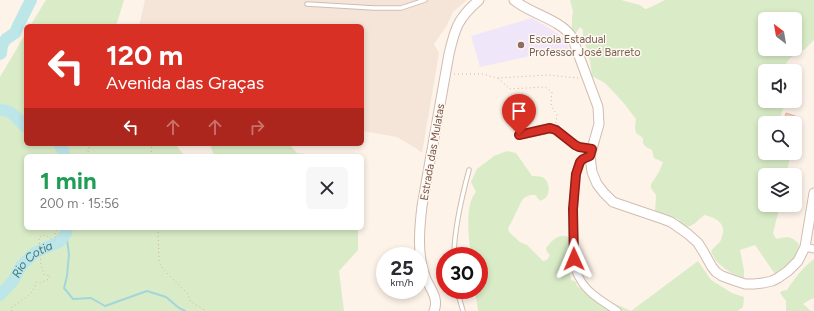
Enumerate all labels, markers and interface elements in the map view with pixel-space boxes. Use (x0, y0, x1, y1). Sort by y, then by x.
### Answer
north arrow (758, 12, 802, 56)
map controls (758, 12, 802, 212)
place label: Escola Estadual Professor José Barreto (529, 33, 641, 59)
text: 120 m (106, 38, 183, 72)
icon: left (40, 40, 92, 92)
marker: Escola Estadual Professor José Barreto (516, 40, 526, 50)
button: sound (758, 64, 802, 108)
text: Avenida das Graças (106, 72, 264, 94)
pin (502, 94, 536, 135)
icon: arrive (508, 100, 530, 122)
street label: Estrada das Mulatas (418, 103, 447, 202)
icon: left (120, 116, 142, 138)
icon: ahead (162, 116, 184, 138)
icon: ahead (204, 116, 226, 138)
icon: right (246, 116, 268, 138)
button: search (758, 116, 802, 160)
text: 1 min (40, 166, 97, 195)
button: close (306, 167, 348, 209)
button: layers (758, 168, 802, 212)
text: 200 m · 15:56 (40, 196, 119, 211)
water label: Rio Cotia (9, 238, 55, 280)
position arrow (553, 238, 595, 280)
speed limit sign: 30 (436, 247, 488, 299)
text: 25 (390, 256, 414, 280)
text: km/h (391, 276, 413, 289)

